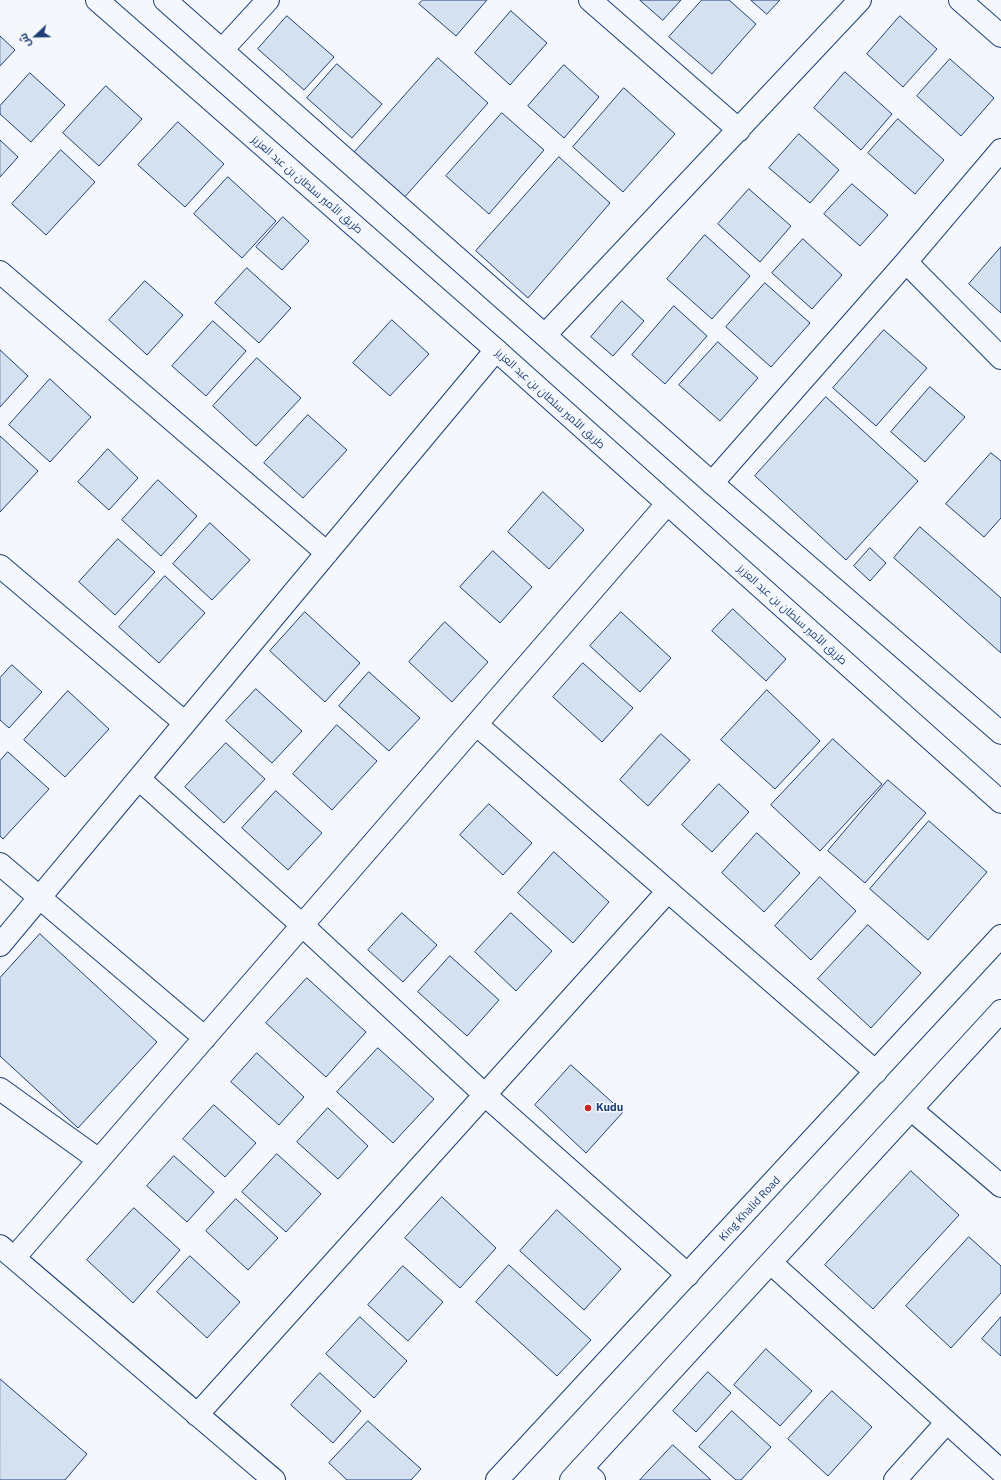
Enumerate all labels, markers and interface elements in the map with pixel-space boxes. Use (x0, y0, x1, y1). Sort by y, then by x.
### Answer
north arrow (16, 16, 56, 56)
text: ش (16, 31, 34, 50)
street label: طريق الأمير سلطان بن عبد العزيز (249, 133, 365, 237)
street label: طريق الأمير سلطان بن عبد العزيز (493, 346, 607, 452)
street label: طريق الأمير سلطان بن عبد العزيز (735, 562, 849, 668)
place label: Kudu (596, 1101, 623, 1115)
marker: Kudu (583, 1103, 593, 1113)
street label: King Khalid Road (717, 1174, 783, 1244)

